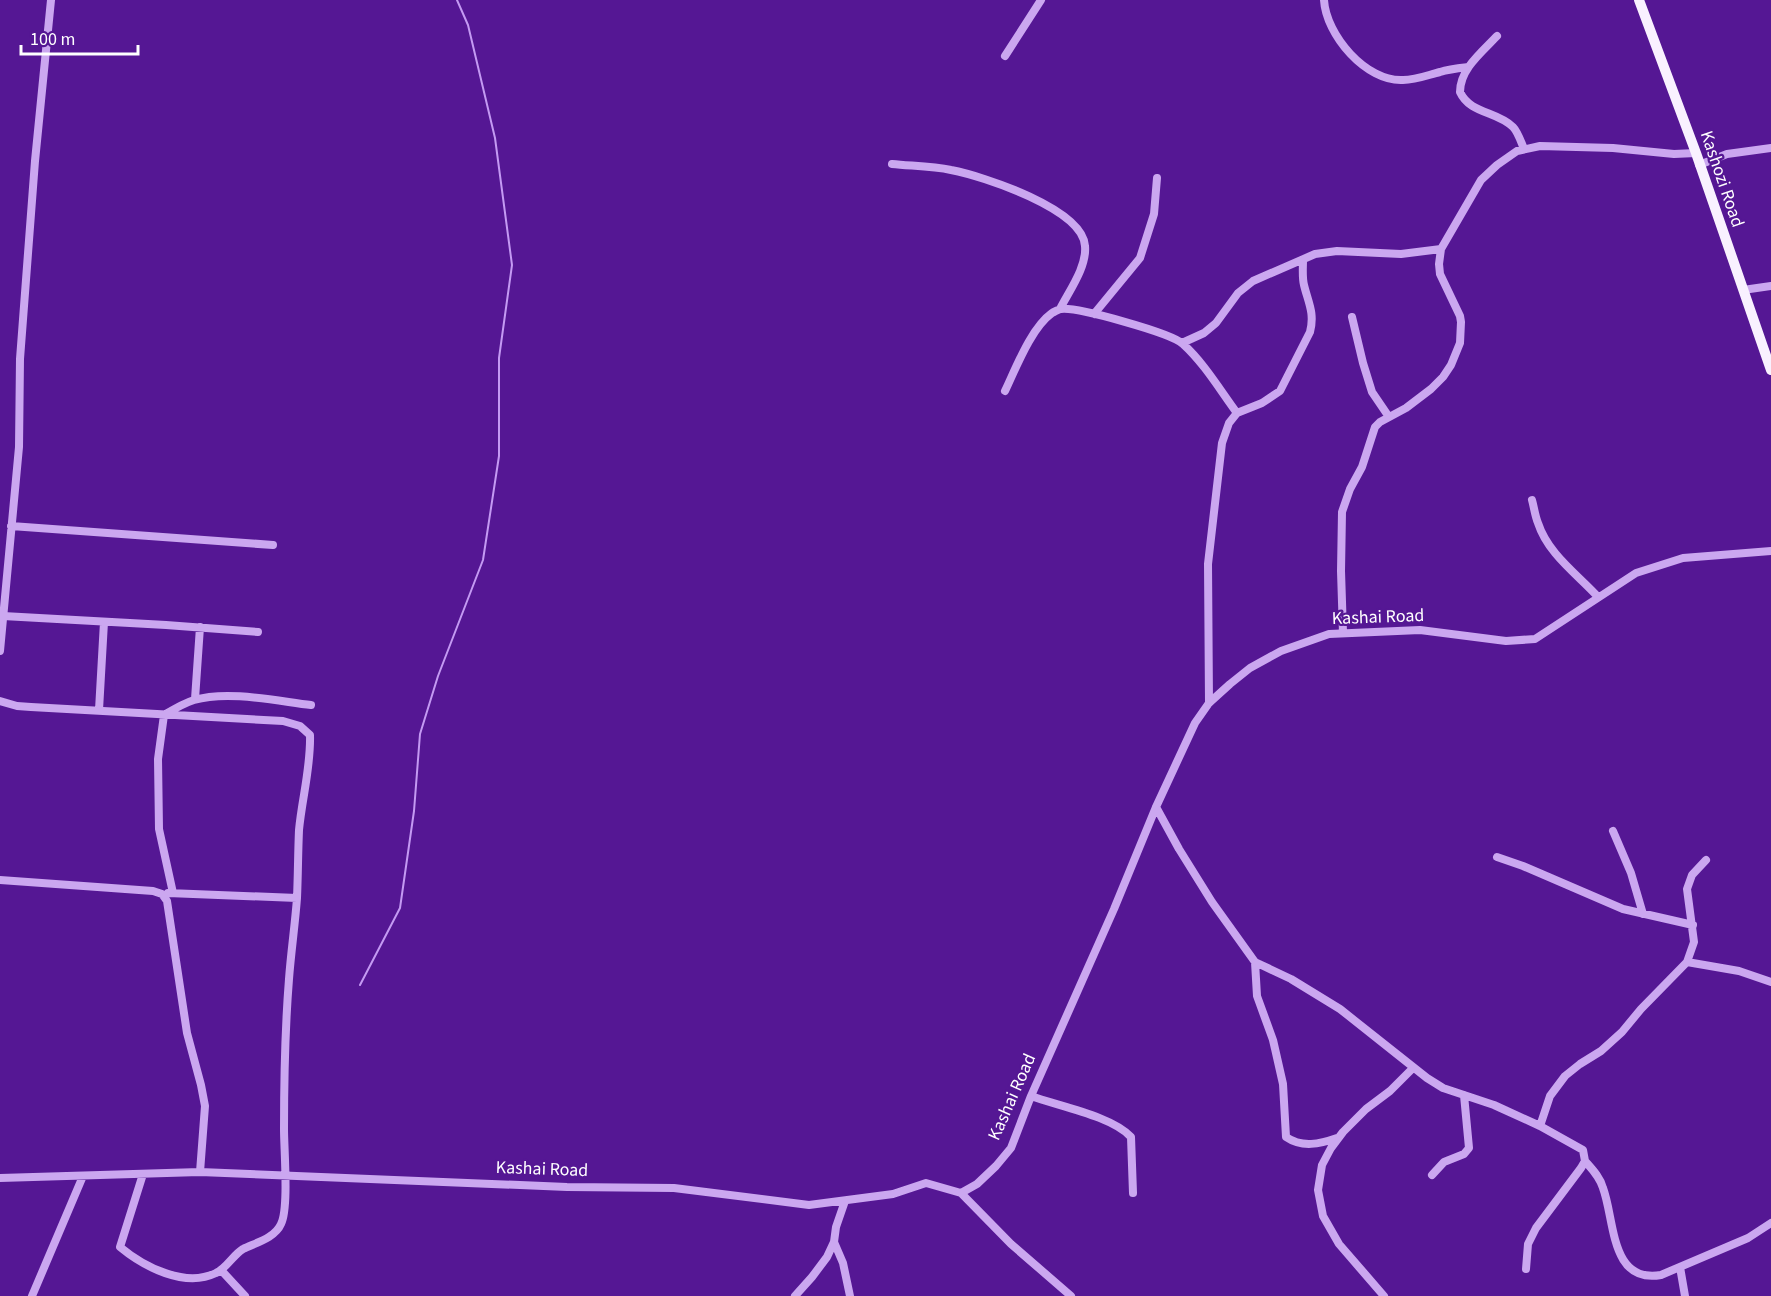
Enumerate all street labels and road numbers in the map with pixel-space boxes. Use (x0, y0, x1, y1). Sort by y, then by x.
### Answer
street label: Kashozi Road (1694, 127, 1750, 231)
street label: Kashai Road (1331, 603, 1425, 631)
street label: Kashai Road (982, 1050, 1042, 1144)
street label: Kashai Road (495, 1155, 589, 1183)

